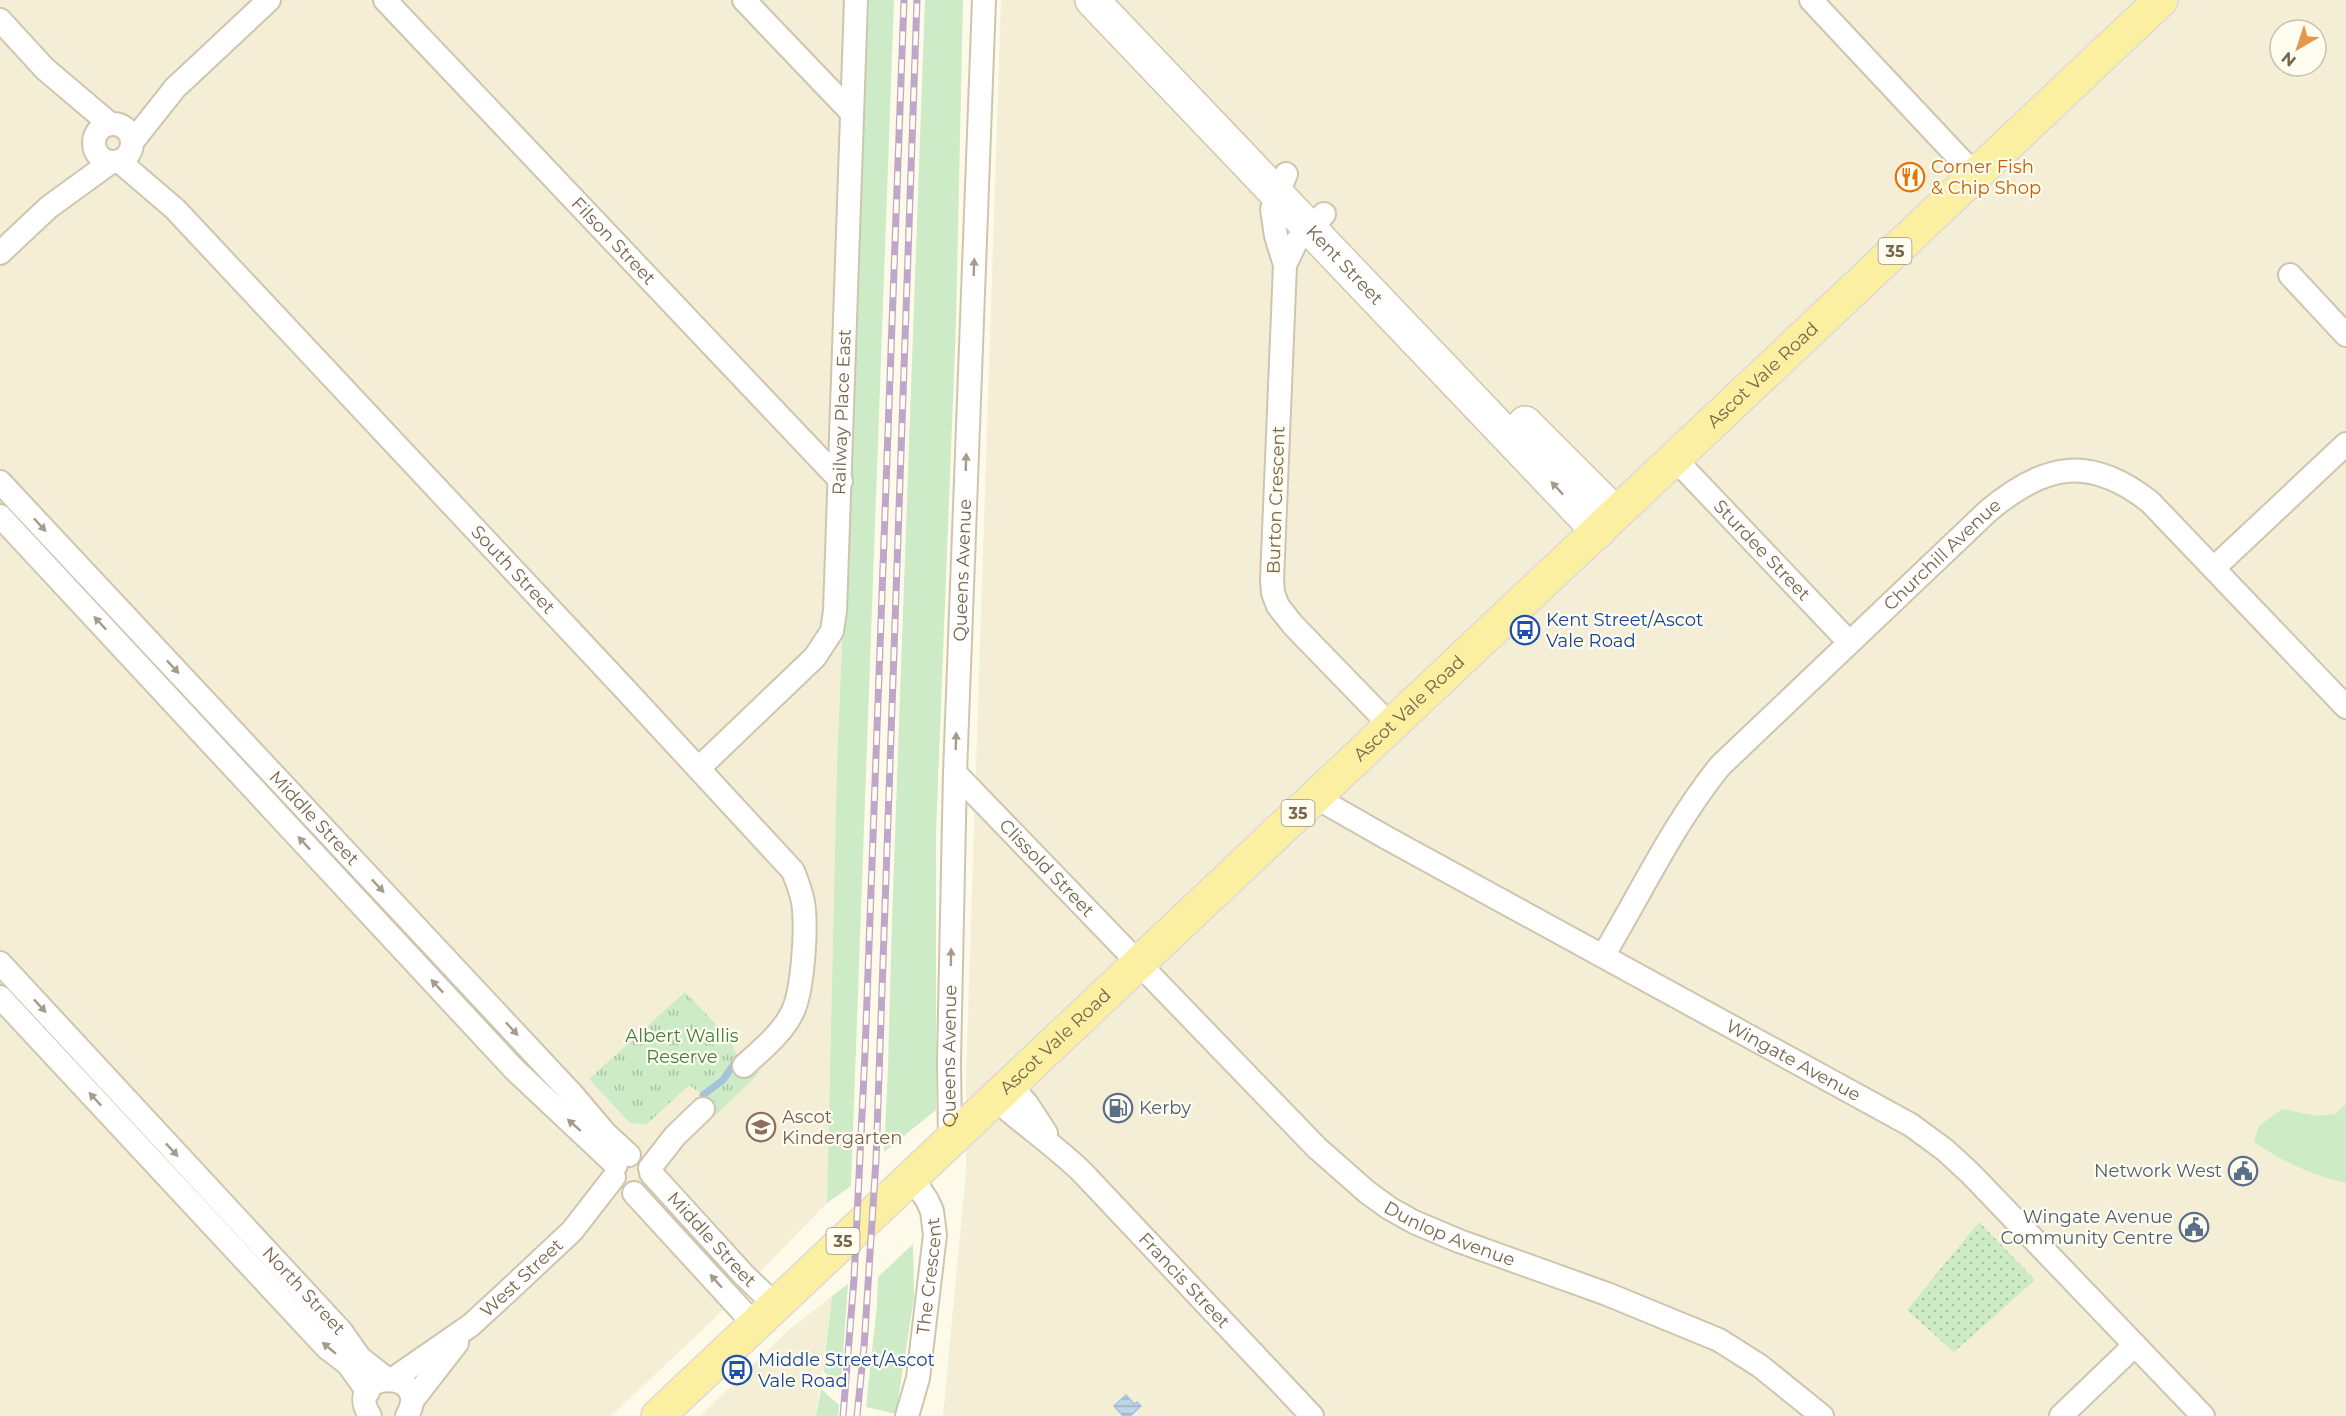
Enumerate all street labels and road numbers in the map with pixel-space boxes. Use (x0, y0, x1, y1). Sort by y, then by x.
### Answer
street label: Filson Street (567, 193, 660, 289)
street label: Kent Street (1301, 220, 1388, 309)
road number: 35 (1878, 238, 1912, 264)
street label: Ascot Vale Road (1703, 317, 1823, 433)
street label: Railway Place East (828, 329, 856, 495)
street label: Burton Crescent (1262, 426, 1290, 574)
street label: Churchill Avenue (1879, 494, 2005, 615)
street label: Sturdee Street (1709, 495, 1815, 605)
street label: Queens Avenue (949, 498, 976, 642)
street label: South Street (466, 521, 560, 618)
street label: Ascot Vale Road (1349, 651, 1469, 766)
street label: Middle Street (265, 766, 364, 870)
road number: 35 (1282, 800, 1314, 826)
street label: Clissold Street (994, 814, 1099, 922)
street label: Queens Avenue (938, 984, 962, 1127)
street label: Ascot Vale Road (995, 984, 1116, 1099)
street label: Wingate Avenue (1722, 1015, 1864, 1106)
street label: Middle Street (663, 1187, 761, 1292)
street label: Dunlop Avenue (1380, 1196, 1518, 1271)
street label: The Crescent (912, 1216, 946, 1336)
road number: 35 (826, 1228, 860, 1254)
street label: Francis Street (1134, 1228, 1235, 1333)
street label: West Street (476, 1234, 568, 1322)
street label: North Street (258, 1242, 350, 1339)

